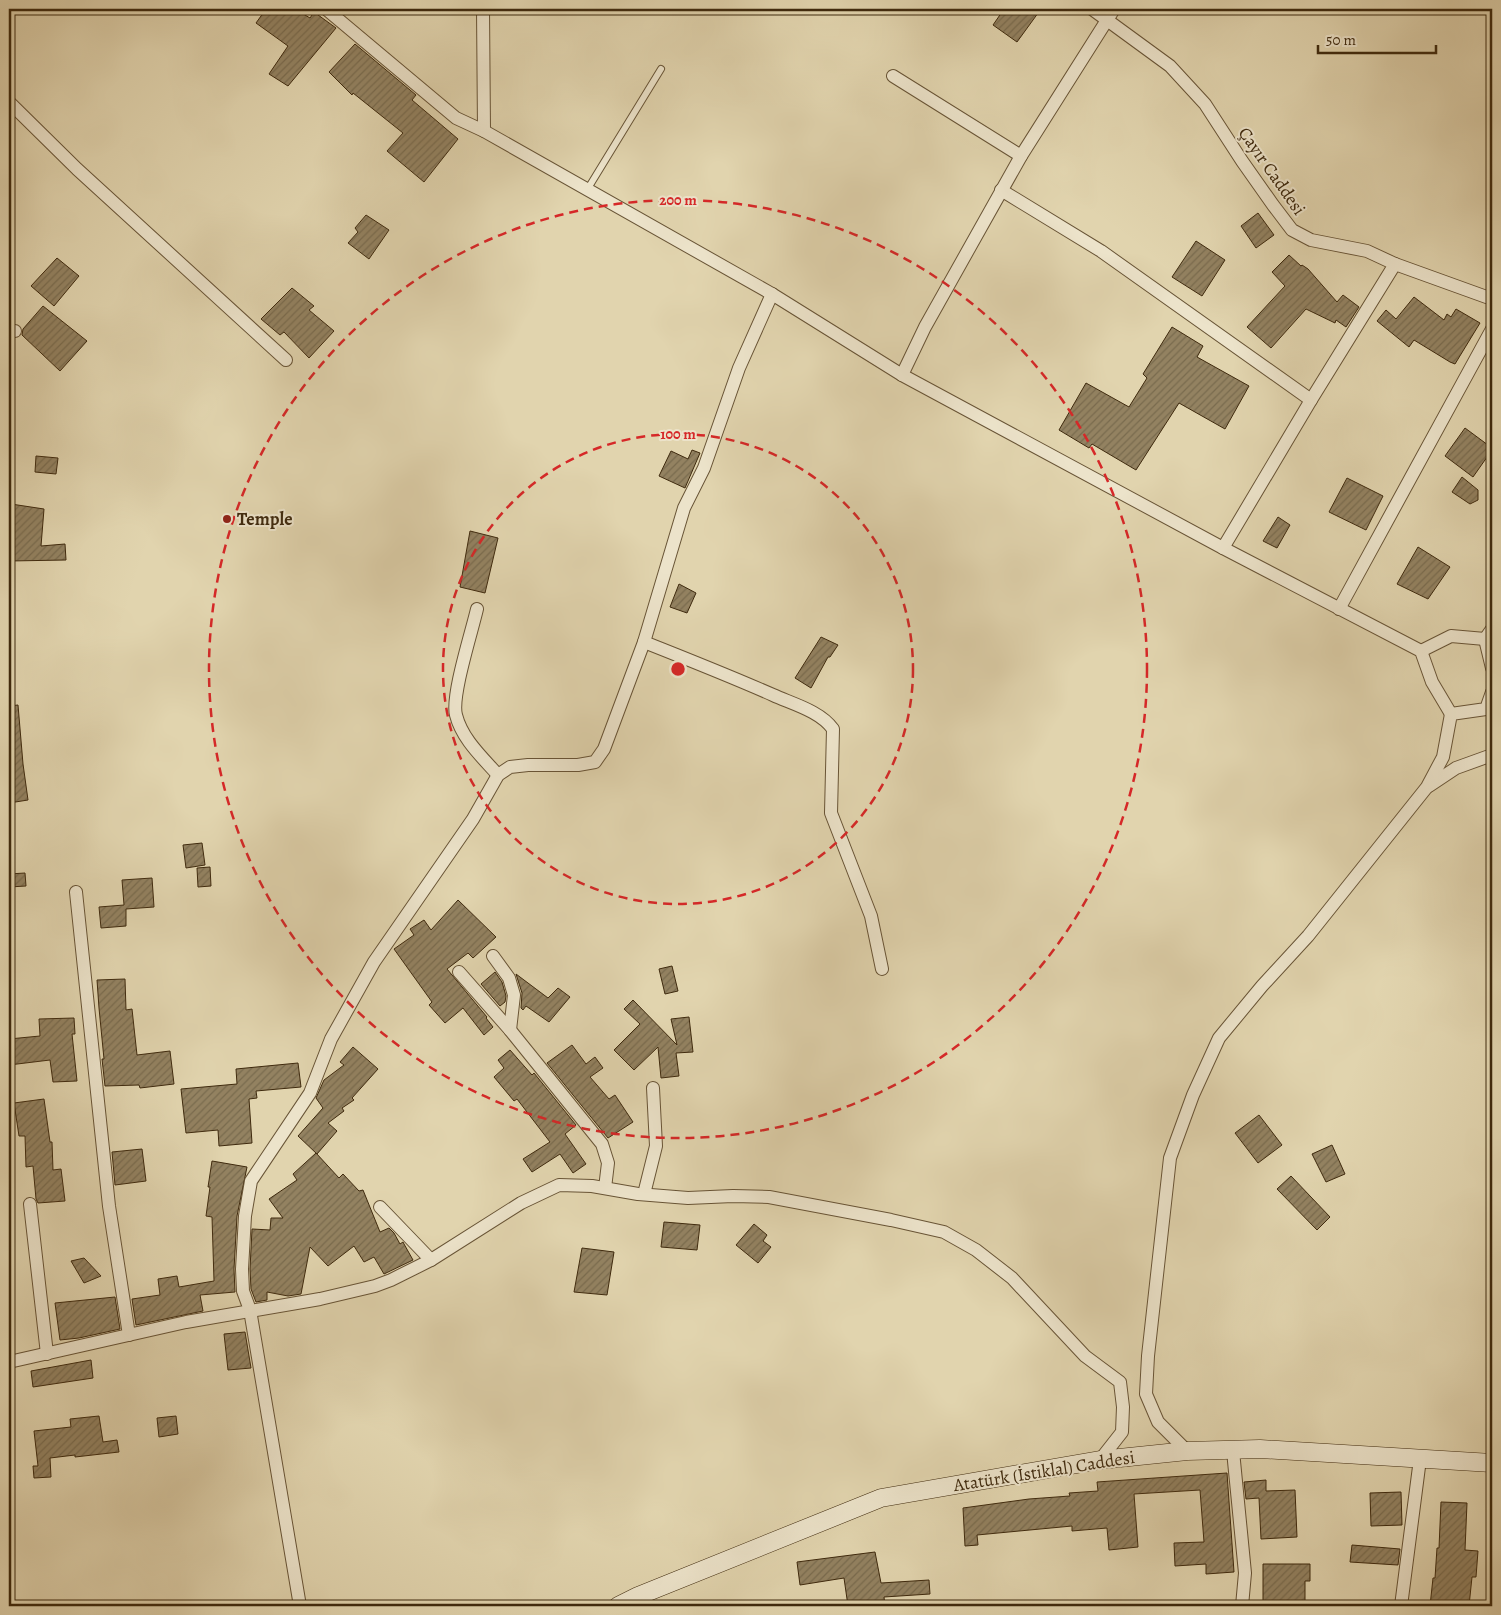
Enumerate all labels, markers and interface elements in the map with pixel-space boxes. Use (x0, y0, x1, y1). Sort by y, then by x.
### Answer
scale bar (1318, 22, 1436, 54)
text: 50 m (1326, 30, 1356, 50)
street label: Çayır Caddesi (1233, 122, 1311, 220)
text: 200 m (659, 190, 697, 210)
text: 100 m (660, 424, 696, 444)
place label: Temple (237, 507, 293, 531)
marker: Temple (221, 513, 233, 525)
centre of rings (669, 660, 687, 678)
street label: Atatürk (İstiklal) Caddesi (951, 1445, 1136, 1497)

